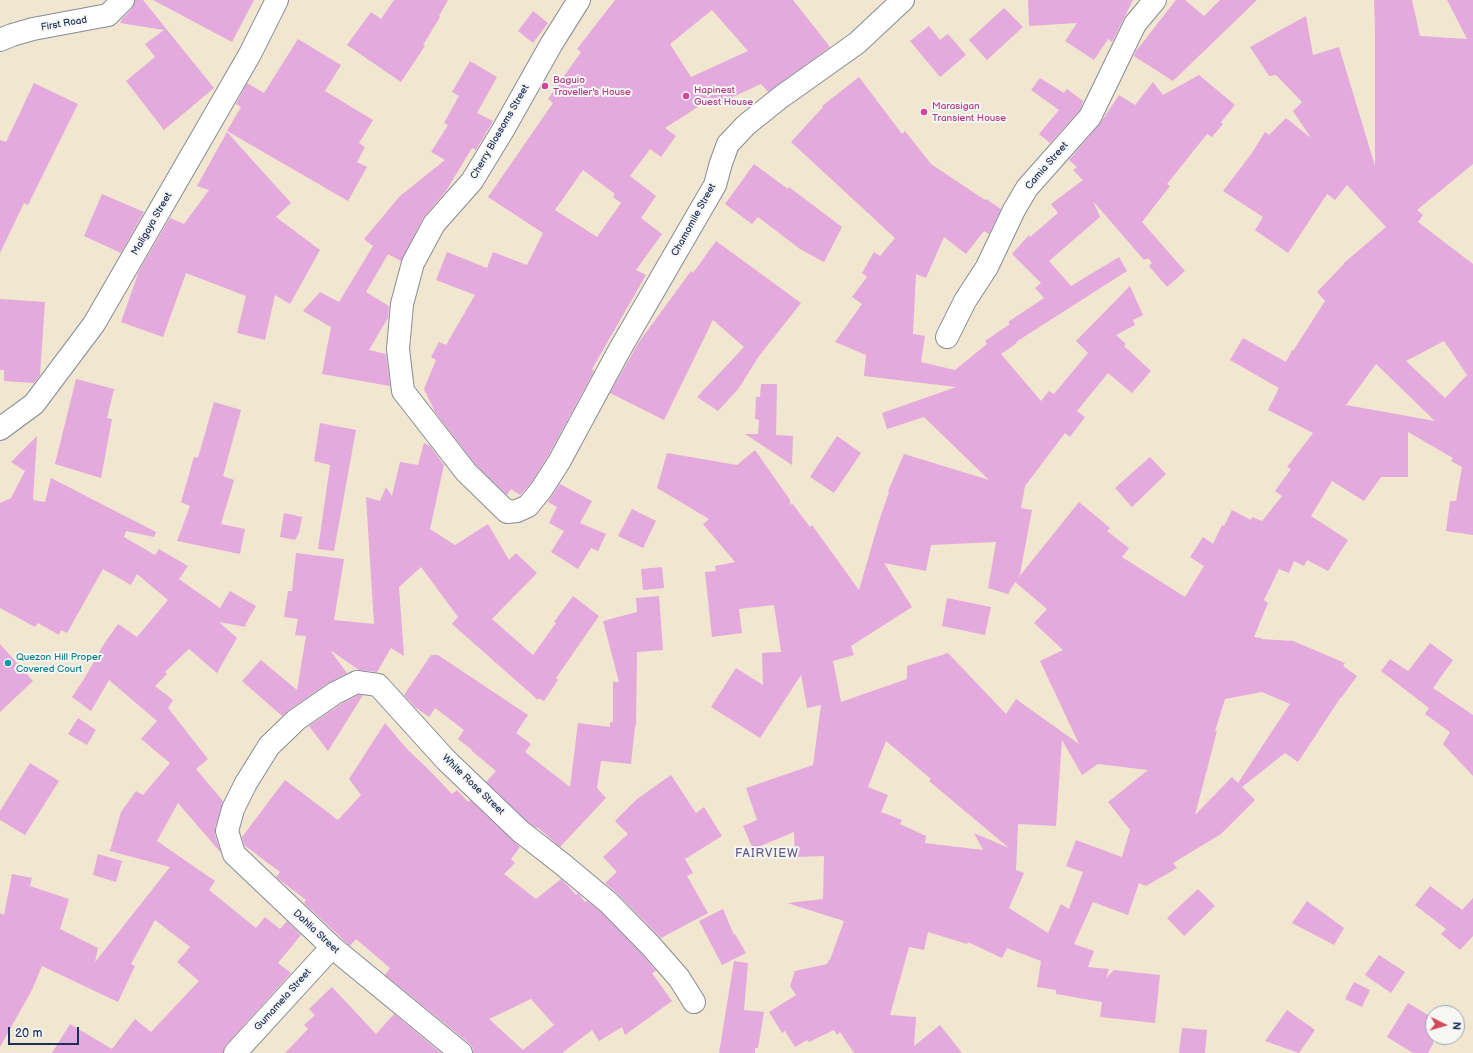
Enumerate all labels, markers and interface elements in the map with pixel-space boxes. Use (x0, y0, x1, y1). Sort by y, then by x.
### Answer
street label: First Road (40, 14, 88, 34)
place label: Baguio Traveller's House (553, 74, 631, 98)
marker: Baguio Traveller's House (540, 81, 550, 91)
street label: Cherry Blossoms Street (468, 83, 532, 181)
place label: Hapinest Guest House (694, 84, 753, 108)
marker: Hapinest Guest House (681, 91, 691, 101)
place label: Marasigan Transient House (932, 100, 1006, 124)
marker: Marasigan Transient House (919, 107, 929, 117)
street label: Camia Street (1023, 140, 1071, 192)
street label: Chamomile Street (669, 182, 719, 258)
street label: Maligaya Street (129, 191, 175, 257)
place label: Quezon Hill Proper Covered Court (16, 651, 101, 674)
marker: Quezon Hill Proper Covered Court (3, 658, 13, 668)
street label: White Rose Street (439, 752, 507, 818)
district label: FAIRVIEW (735, 847, 799, 861)
street label: Dahlia Street (290, 908, 342, 956)
street label: Gumamela Street (252, 967, 314, 1033)
north arrow (1425, 1005, 1465, 1045)
scale bar (10, 1019, 81, 1045)
text: N (1450, 1021, 1463, 1031)
text: 20 m (15, 1026, 42, 1041)

